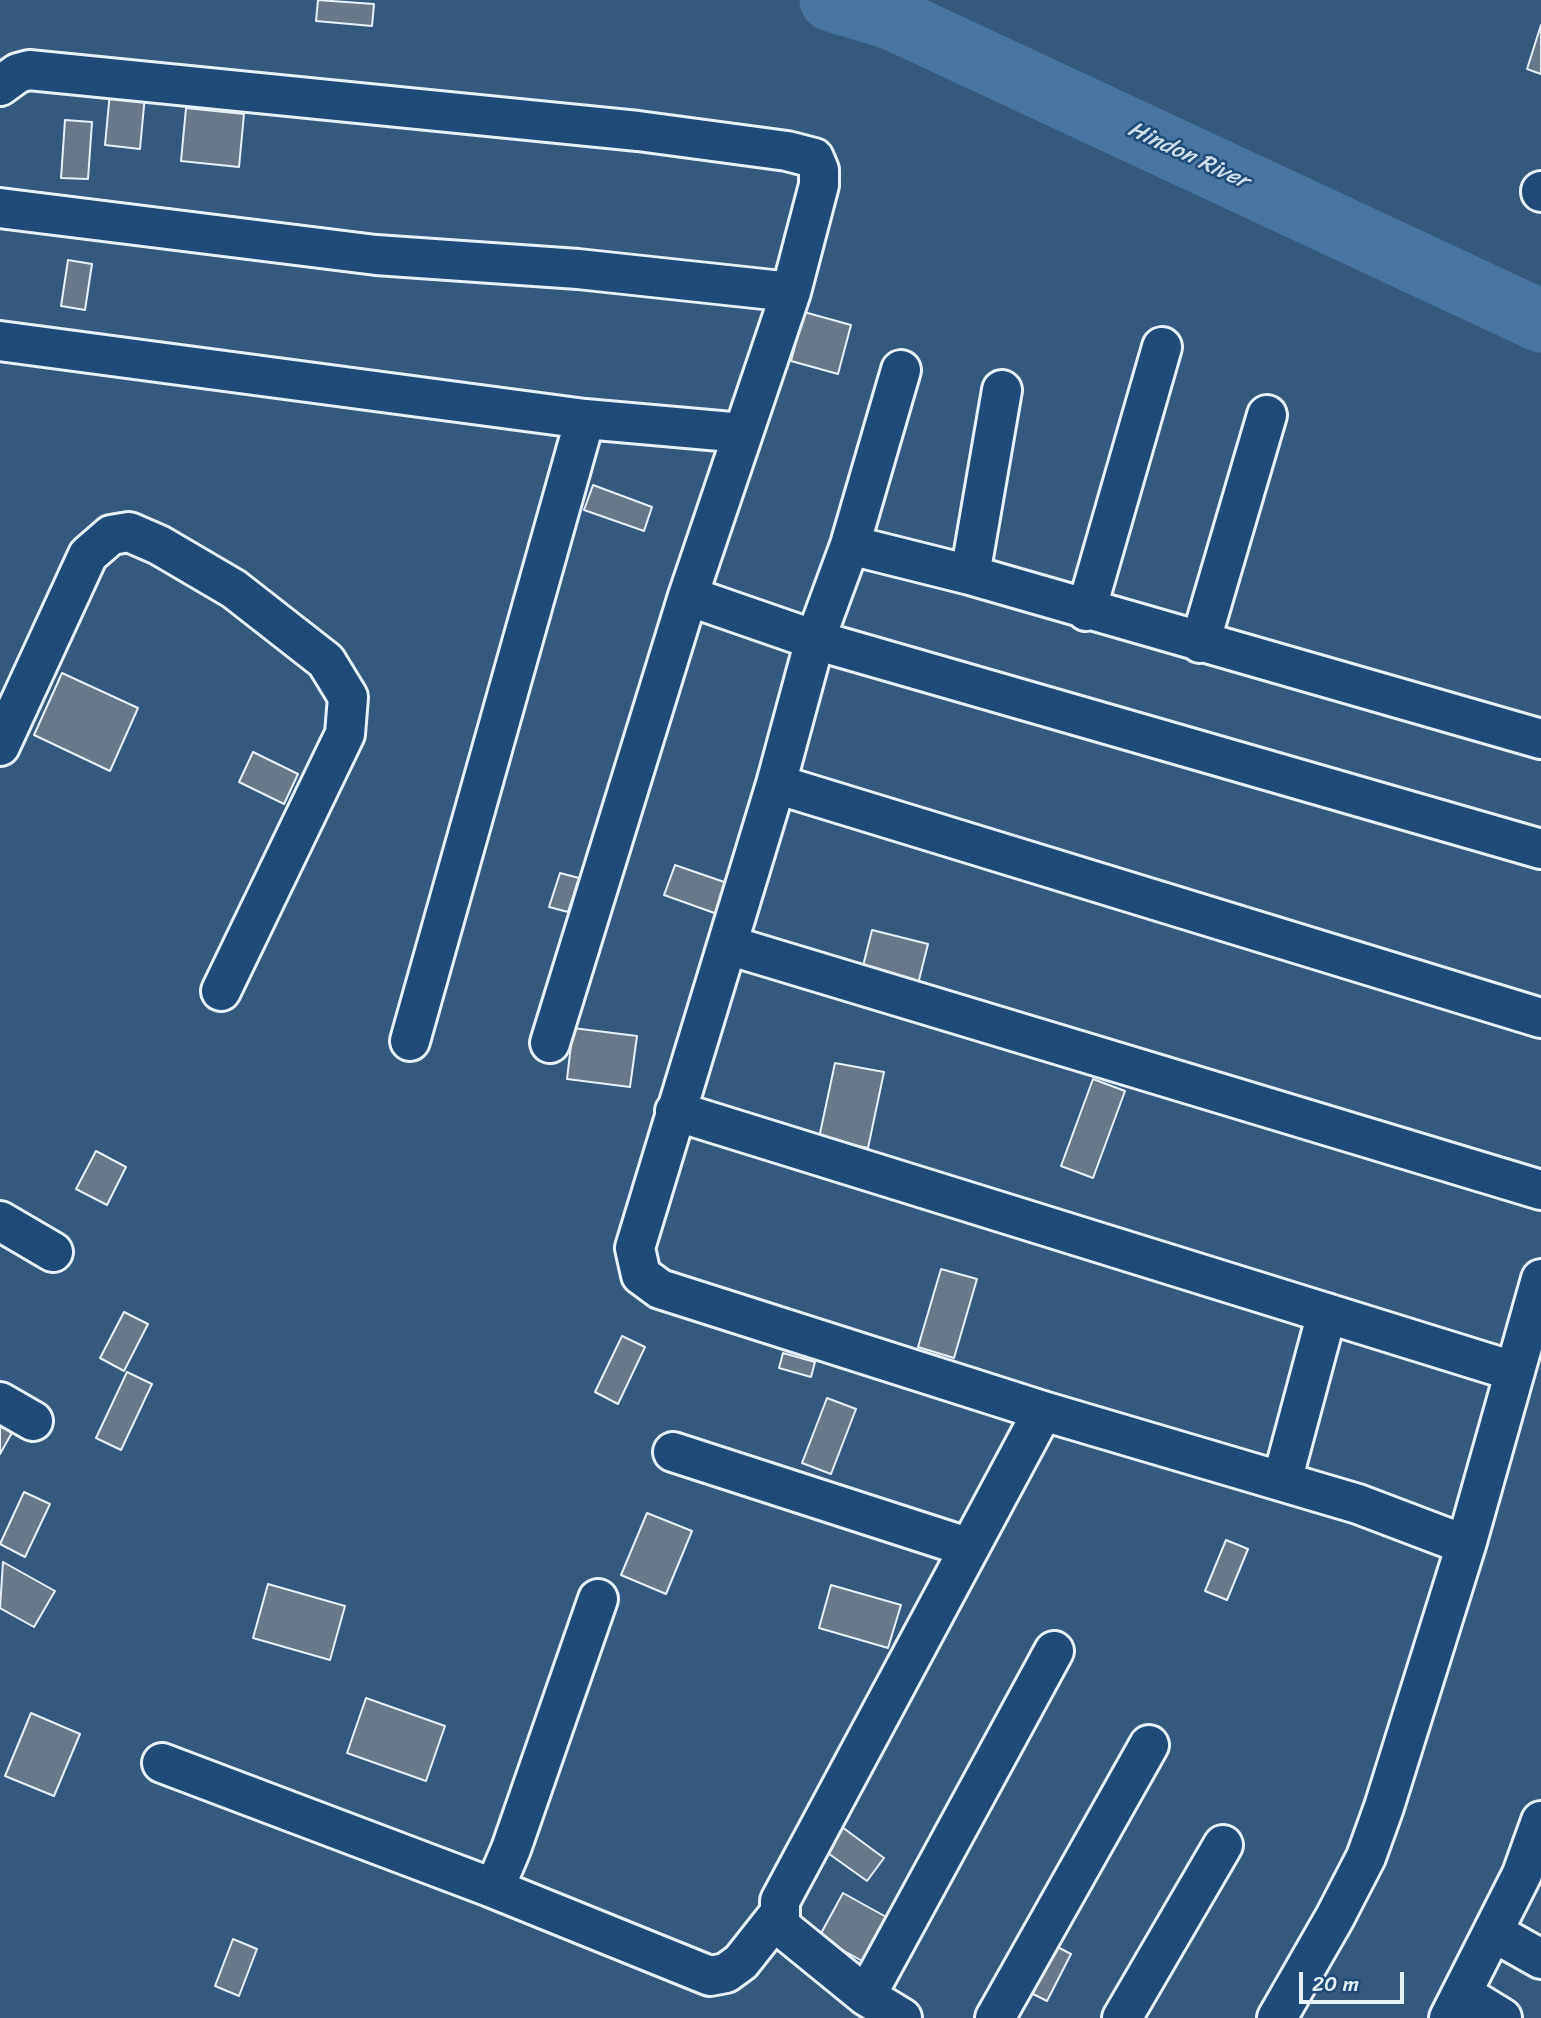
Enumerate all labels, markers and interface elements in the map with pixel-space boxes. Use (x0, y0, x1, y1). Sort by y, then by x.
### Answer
water label: Hindon River (1123, 116, 1253, 196)
scale bar (1303, 1958, 1408, 2002)
text: 20 m (1312, 1965, 1359, 2003)

